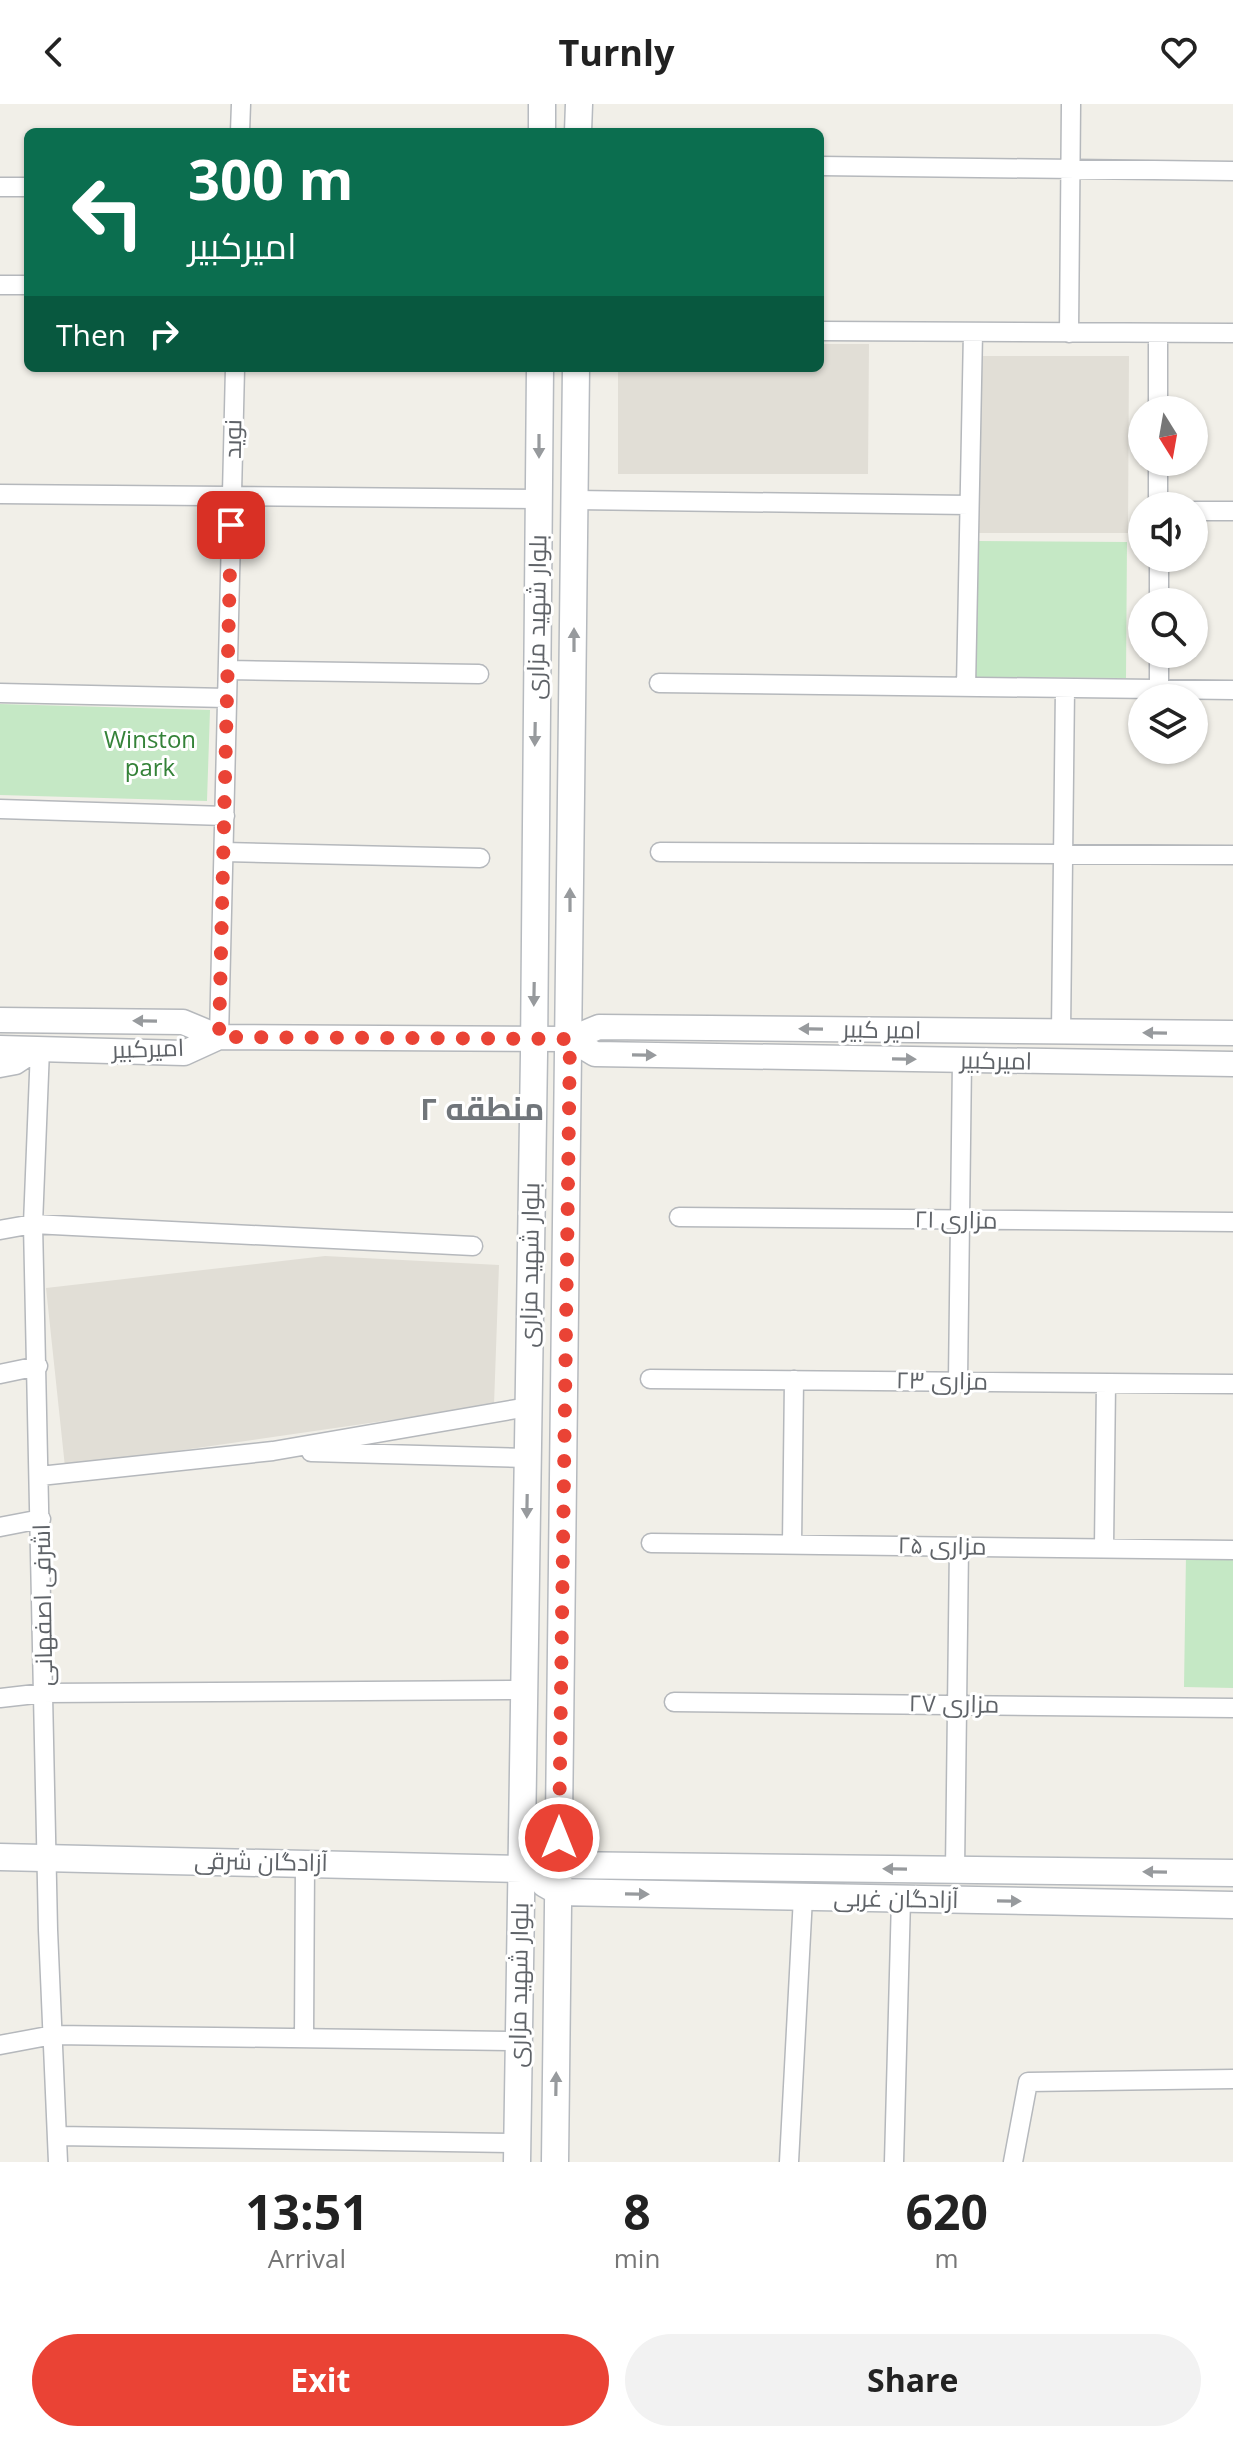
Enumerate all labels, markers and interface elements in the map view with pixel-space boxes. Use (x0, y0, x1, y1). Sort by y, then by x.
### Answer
text: Turnly (559, 28, 674, 77)
icon: back (32, 30, 76, 74)
icon: heart (1157, 30, 1201, 74)
text: 300 m (188, 140, 354, 216)
icon: left (56, 160, 160, 264)
text: امیرکبیر (188, 221, 297, 270)
icon: right (142, 312, 186, 356)
text: Then (56, 314, 126, 355)
north arrow (1128, 396, 1208, 476)
map controls (1128, 396, 1208, 764)
street label: نوید (215, 419, 248, 459)
one-way arrow (533, 434, 545, 459)
pin (197, 491, 265, 559)
button: sound (1128, 492, 1208, 572)
icon: arrive (209, 503, 253, 547)
street label: بلوار شهید مزاری (518, 534, 553, 700)
button: search (1128, 588, 1208, 668)
one-way arrow (568, 627, 580, 652)
button: layers (1128, 684, 1208, 764)
park label: Winston park (104, 722, 196, 783)
one-way arrow (528, 722, 541, 747)
one-way arrow (564, 887, 576, 912)
one-way arrow (528, 982, 540, 1007)
street label: امیر کبیر (840, 1011, 922, 1046)
one-way arrow (132, 1015, 157, 1027)
one-way arrow (798, 1023, 823, 1035)
one-way arrow (1142, 1027, 1167, 1039)
street label: امیرکبیر (109, 1030, 185, 1065)
street label: امیرکبیر (958, 1042, 1033, 1077)
one-way arrow (632, 1049, 657, 1061)
one-way arrow (892, 1053, 917, 1066)
district label: منطقه ۲ (420, 1086, 544, 1129)
street label: بلوار شهید مزاری (511, 1182, 546, 1348)
street label: مزاری ۲۱ (914, 1201, 998, 1236)
street label: مزاری ۲۳ (896, 1362, 988, 1397)
one-way arrow (520, 1494, 533, 1519)
street label: اشرفی اصفهانی (24, 1524, 59, 1686)
street label: مزاری ۲۵ (897, 1527, 987, 1562)
street label: مزاری ۲۷ (908, 1685, 1000, 1720)
position arrow (517, 1796, 601, 1880)
street label: آزادگان شرقی (194, 1843, 329, 1878)
one-way arrow (882, 1863, 907, 1875)
one-way arrow (1142, 1866, 1167, 1878)
street label: آزادگان غربی (833, 1880, 960, 1915)
one-way arrow (625, 1887, 650, 1900)
one-way arrow (997, 1895, 1022, 1907)
street label: بلوار شهید مزاری (500, 1902, 535, 2068)
one-way arrow (550, 2071, 562, 2096)
text: 13:51 (245, 2179, 369, 2244)
text: 8 (623, 2179, 651, 2244)
text: 620 (905, 2179, 988, 2244)
text: Arrival (268, 2240, 346, 2276)
text: min (614, 2240, 660, 2276)
text: m (935, 2240, 959, 2276)
button: Exit (32, 2334, 609, 2426)
button: Share (625, 2334, 1201, 2426)

